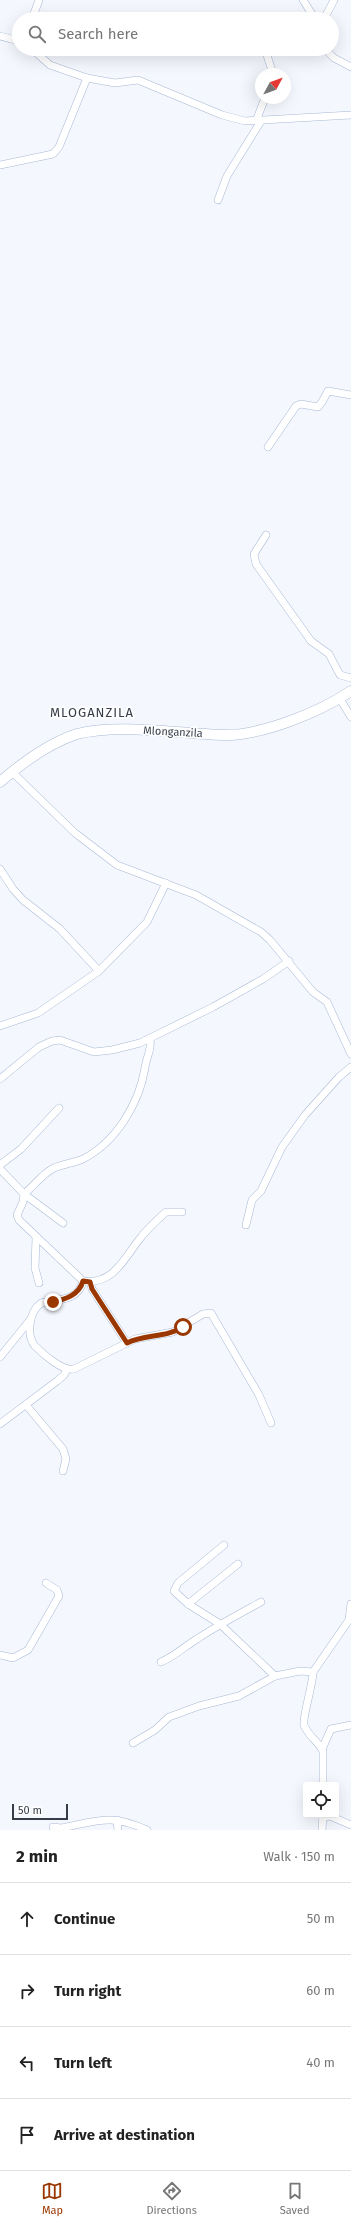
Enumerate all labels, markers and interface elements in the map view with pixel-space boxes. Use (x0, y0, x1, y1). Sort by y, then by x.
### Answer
search box (12, 12, 339, 56)
icon: search (26, 23, 48, 45)
text: Search here (58, 25, 138, 43)
north arrow (255, 68, 291, 104)
district label: MLOGANZILA (50, 705, 134, 720)
street label: Mlonganzila (143, 724, 203, 740)
route end (44, 1293, 62, 1311)
route start (174, 1318, 192, 1336)
map controls (303, 1782, 339, 1818)
button: locate (303, 1782, 339, 1818)
scale bar (12, 1802, 68, 1821)
text: 50 m (18, 1804, 42, 1817)
text: 2 min (16, 1846, 58, 1867)
text: Walk · 150 m (263, 1849, 335, 1864)
icon: ahead (16, 1908, 38, 1930)
text: Continue (54, 1910, 115, 1928)
text: 50 m (307, 1911, 335, 1926)
icon: right (16, 1980, 38, 2002)
text: Turn right (54, 1982, 121, 2000)
text: 60 m (306, 1983, 335, 1998)
icon: left (16, 2052, 38, 2074)
text: Turn left (54, 2054, 112, 2072)
text: 40 m (306, 2055, 335, 2070)
icon: arrive (16, 2124, 38, 2146)
text: Arrive at destination (54, 2126, 195, 2144)
tab: Map (41, 2180, 63, 2217)
tab: Directions (146, 2180, 197, 2217)
tab: Saved (280, 2180, 310, 2217)

